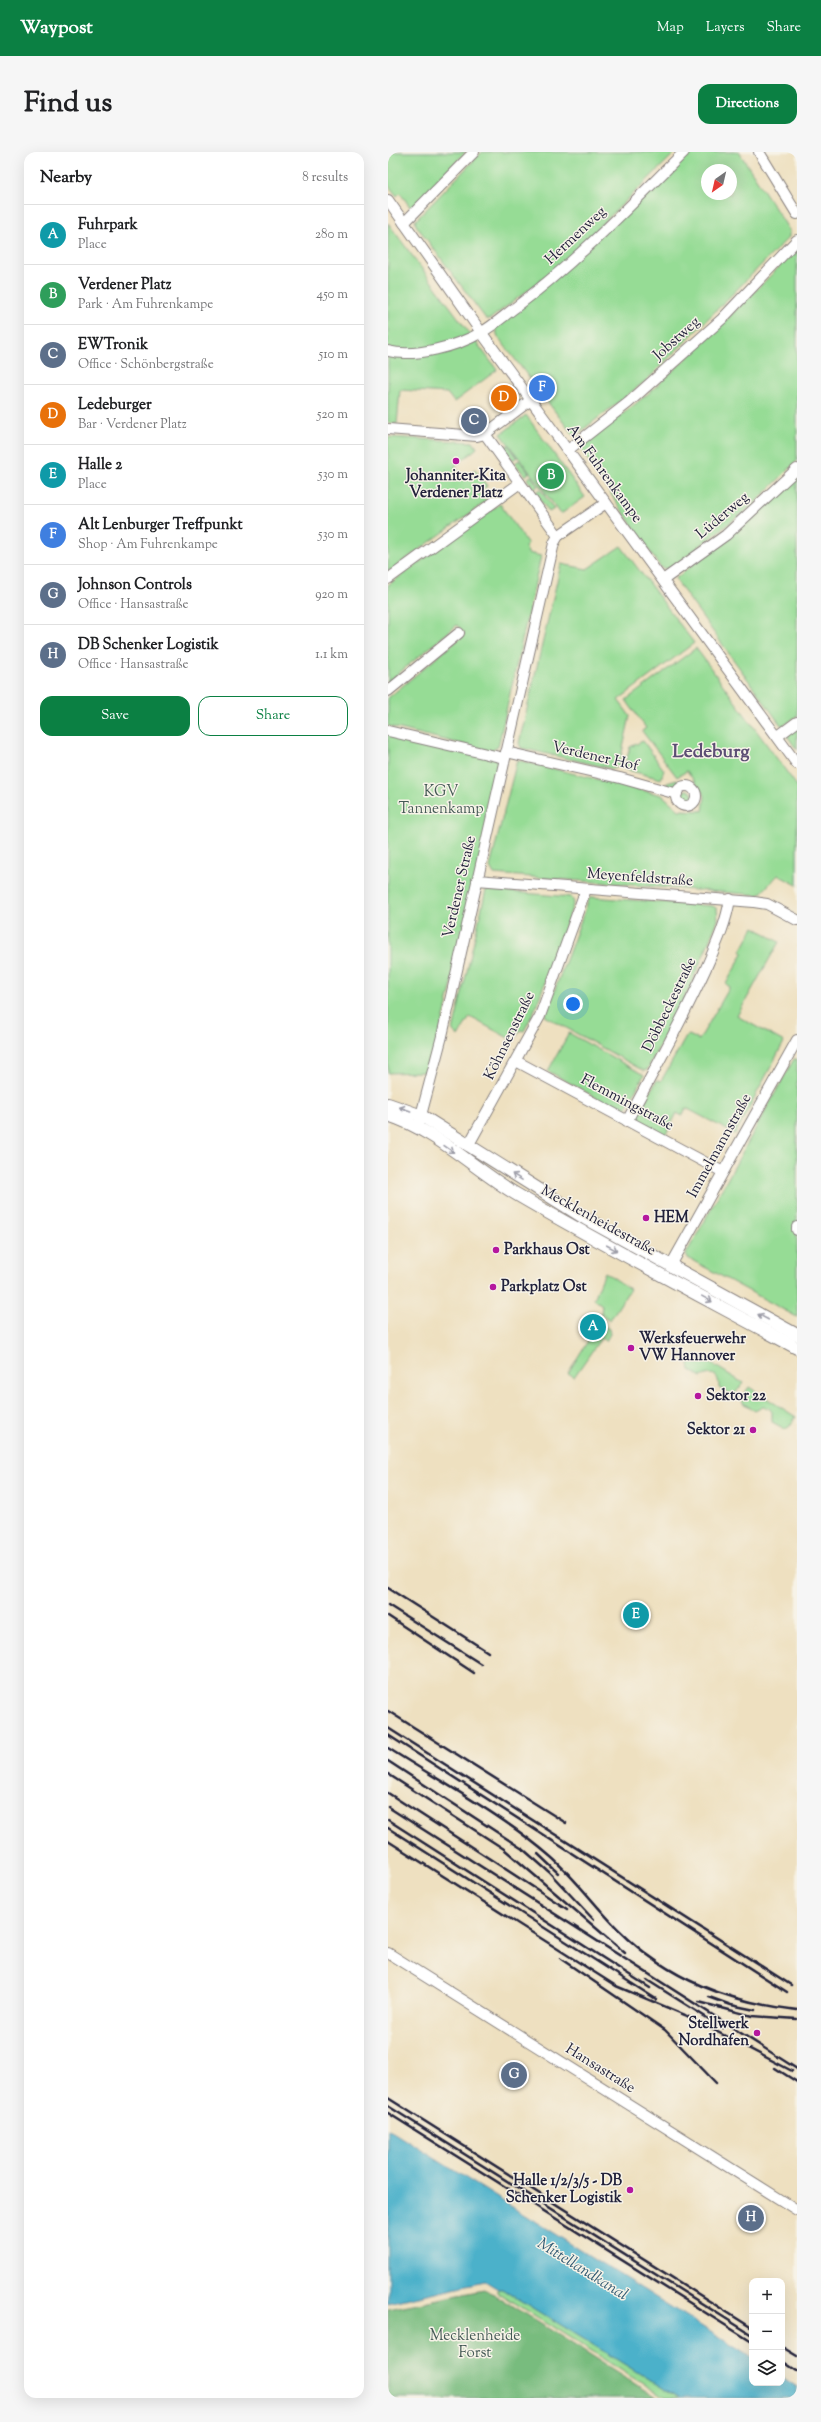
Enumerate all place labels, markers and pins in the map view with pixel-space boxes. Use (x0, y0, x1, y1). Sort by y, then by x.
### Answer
pin: F (529, 373, 555, 403)
pin: D (491, 383, 517, 413)
pin: C (461, 406, 487, 436)
marker: Johanniter-Kita Verdener Platz (451, 456, 461, 466)
pin: B (538, 461, 564, 491)
place label: Johanniter-Kita Verdener Platz (405, 466, 506, 504)
place label: HEM (654, 1208, 689, 1229)
marker: HEM (641, 1213, 651, 1223)
place label: Parkhaus Ost (504, 1240, 591, 1261)
marker: Parkhaus Ost (491, 1245, 501, 1255)
place label: Parkplatz Ost (501, 1277, 587, 1298)
marker: Parkplatz Ost (488, 1282, 498, 1292)
pin: A (580, 1312, 606, 1342)
place label: Werksfeuerwehr VW Hannover (639, 1329, 746, 1367)
marker: Werksfeuerwehr VW Hannover (626, 1343, 636, 1353)
place label: Sektor 22 (706, 1386, 767, 1407)
marker: Sektor 22 (693, 1391, 703, 1401)
place label: Sektor 21 (687, 1420, 746, 1441)
marker: Sektor 21 (748, 1425, 758, 1435)
pin: E (623, 1600, 649, 1630)
place label: Stellwerk Nordhafen (678, 2014, 750, 2052)
marker: Stellwerk Nordhafen (752, 2028, 762, 2038)
pin: G (501, 2060, 527, 2090)
place label: Halle 1/2/3/5 - DB Schenker Logistik (506, 2171, 623, 2209)
marker: Halle 1/2/3/5 - DB Schenker Logistik (625, 2185, 635, 2195)
pin: H (738, 2203, 764, 2233)

